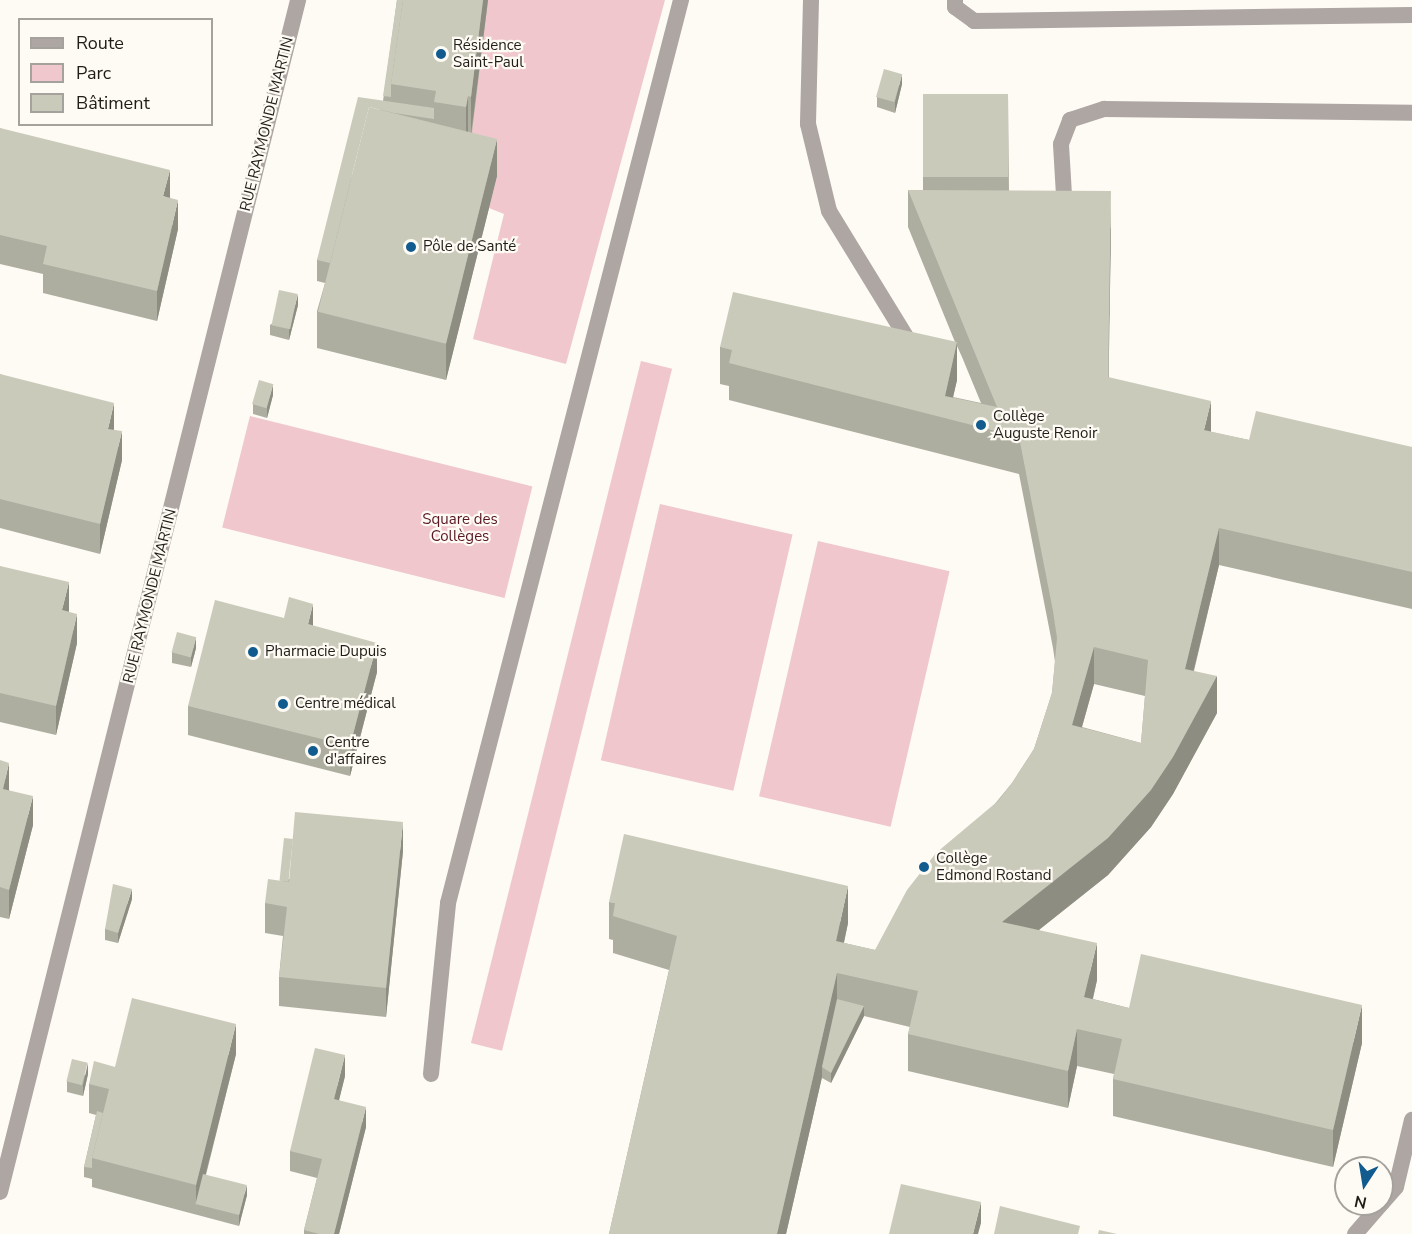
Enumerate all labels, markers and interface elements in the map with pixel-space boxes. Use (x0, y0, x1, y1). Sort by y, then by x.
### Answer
legend (18, 18, 213, 126)
text: Route (76, 31, 124, 55)
street label: RUE RAYMONDE MARTIN (237, 35, 297, 213)
place label: Résidence Saint-Paul (453, 36, 524, 71)
marker: Résidence Saint-Paul (434, 47, 448, 61)
text: Parc (76, 61, 111, 85)
text: Bâtiment (76, 91, 150, 115)
place label: Pôle de Santé (423, 238, 516, 256)
marker: Pôle de Santé (404, 240, 418, 254)
place label: Collège Auguste Renoir (993, 407, 1097, 442)
marker: Collège Auguste Renoir (974, 418, 988, 432)
street label: RUE RAYMONDE MARTIN (120, 507, 180, 685)
park label: Square des Collèges (422, 510, 498, 545)
place label: Pharmacie Dupuis (265, 643, 387, 661)
marker: Pharmacie Dupuis (246, 645, 260, 659)
place label: Centre médical (295, 695, 396, 713)
marker: Centre médical (276, 697, 290, 711)
place label: Centre d'affaires (325, 733, 387, 768)
marker: Centre d'affaires (306, 744, 320, 758)
place label: Collège Edmond Rostand (936, 849, 1052, 884)
marker: Collège Edmond Rostand (917, 860, 931, 874)
north arrow (1334, 1156, 1394, 1216)
text: N (1353, 1190, 1369, 1214)

